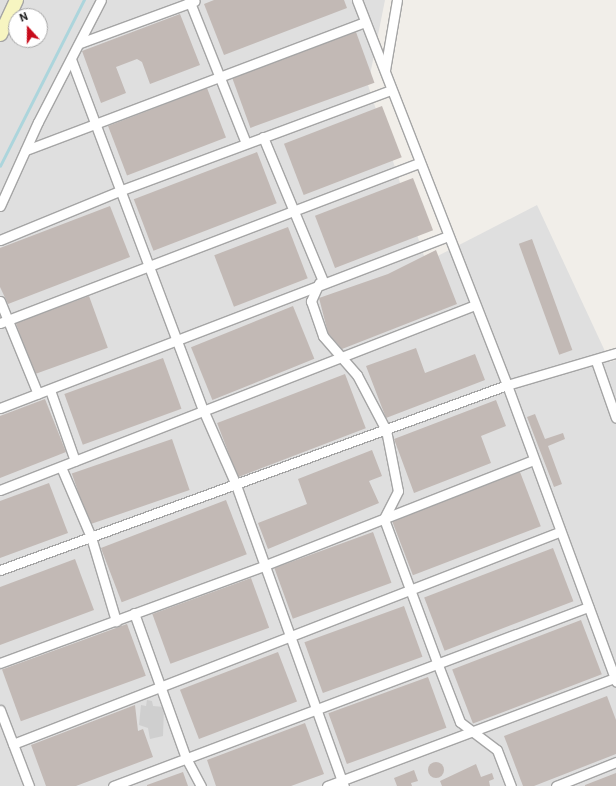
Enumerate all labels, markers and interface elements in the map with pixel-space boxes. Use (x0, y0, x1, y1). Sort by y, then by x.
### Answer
north arrow (8, 8, 48, 48)
text: N (18, 10, 30, 25)

